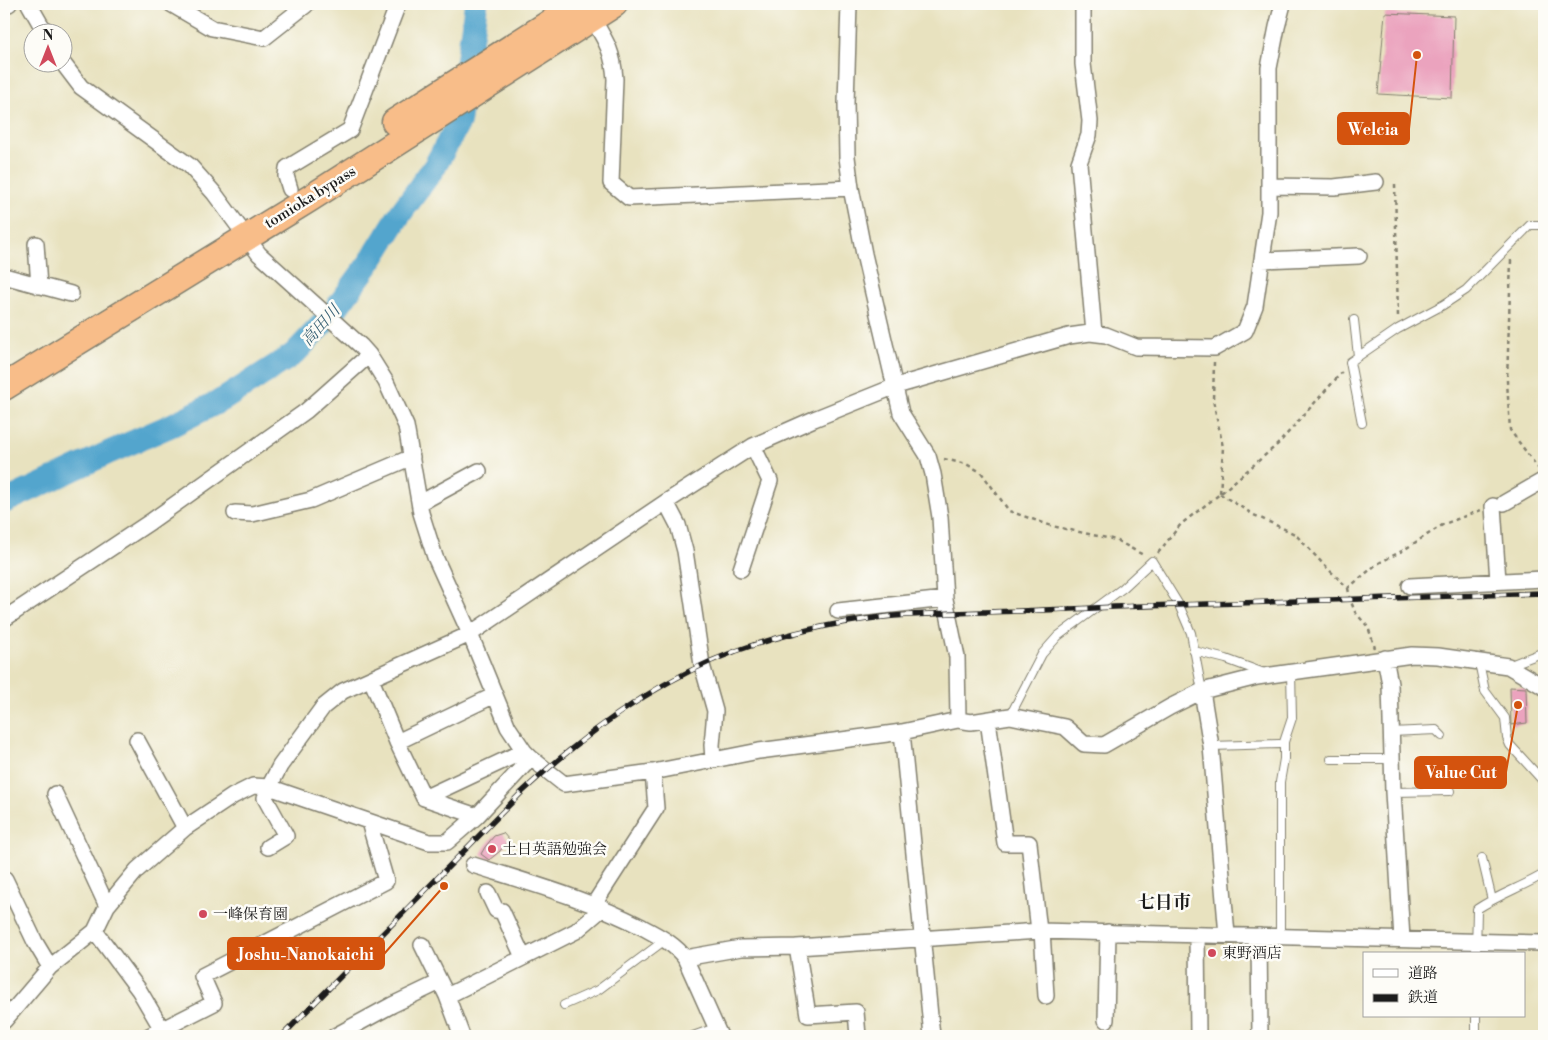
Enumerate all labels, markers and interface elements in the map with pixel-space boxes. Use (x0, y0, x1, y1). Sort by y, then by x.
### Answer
north arrow (22, 22, 72, 72)
text: N (42, 27, 54, 45)
callout: Welcia (1338, 113, 1409, 144)
text: Welcia (1347, 120, 1399, 140)
street label: tomioka bypass (261, 162, 359, 233)
water label: 高田川 (297, 300, 346, 350)
callout: Value Cut (1415, 757, 1506, 788)
text: Value Cut (1424, 763, 1497, 783)
place label: 土日英語勉強会 (502, 840, 607, 859)
marker: 土日英語勉強会 (486, 843, 498, 855)
district label: 七日市 (1137, 891, 1191, 914)
place label: 一峰保育園 (213, 905, 288, 924)
marker: 一峰保育園 (197, 908, 209, 920)
callout: Joshu-Nanokaichi (228, 938, 384, 969)
place label: 東野酒店 (1222, 944, 1282, 963)
text: Joshu-Nanokaichi (236, 945, 374, 965)
marker: 東野酒店 (1206, 947, 1218, 959)
legend (1363, 952, 1526, 1018)
text: 道路 (1408, 964, 1438, 983)
text: 鉄道 (1408, 988, 1438, 1007)

